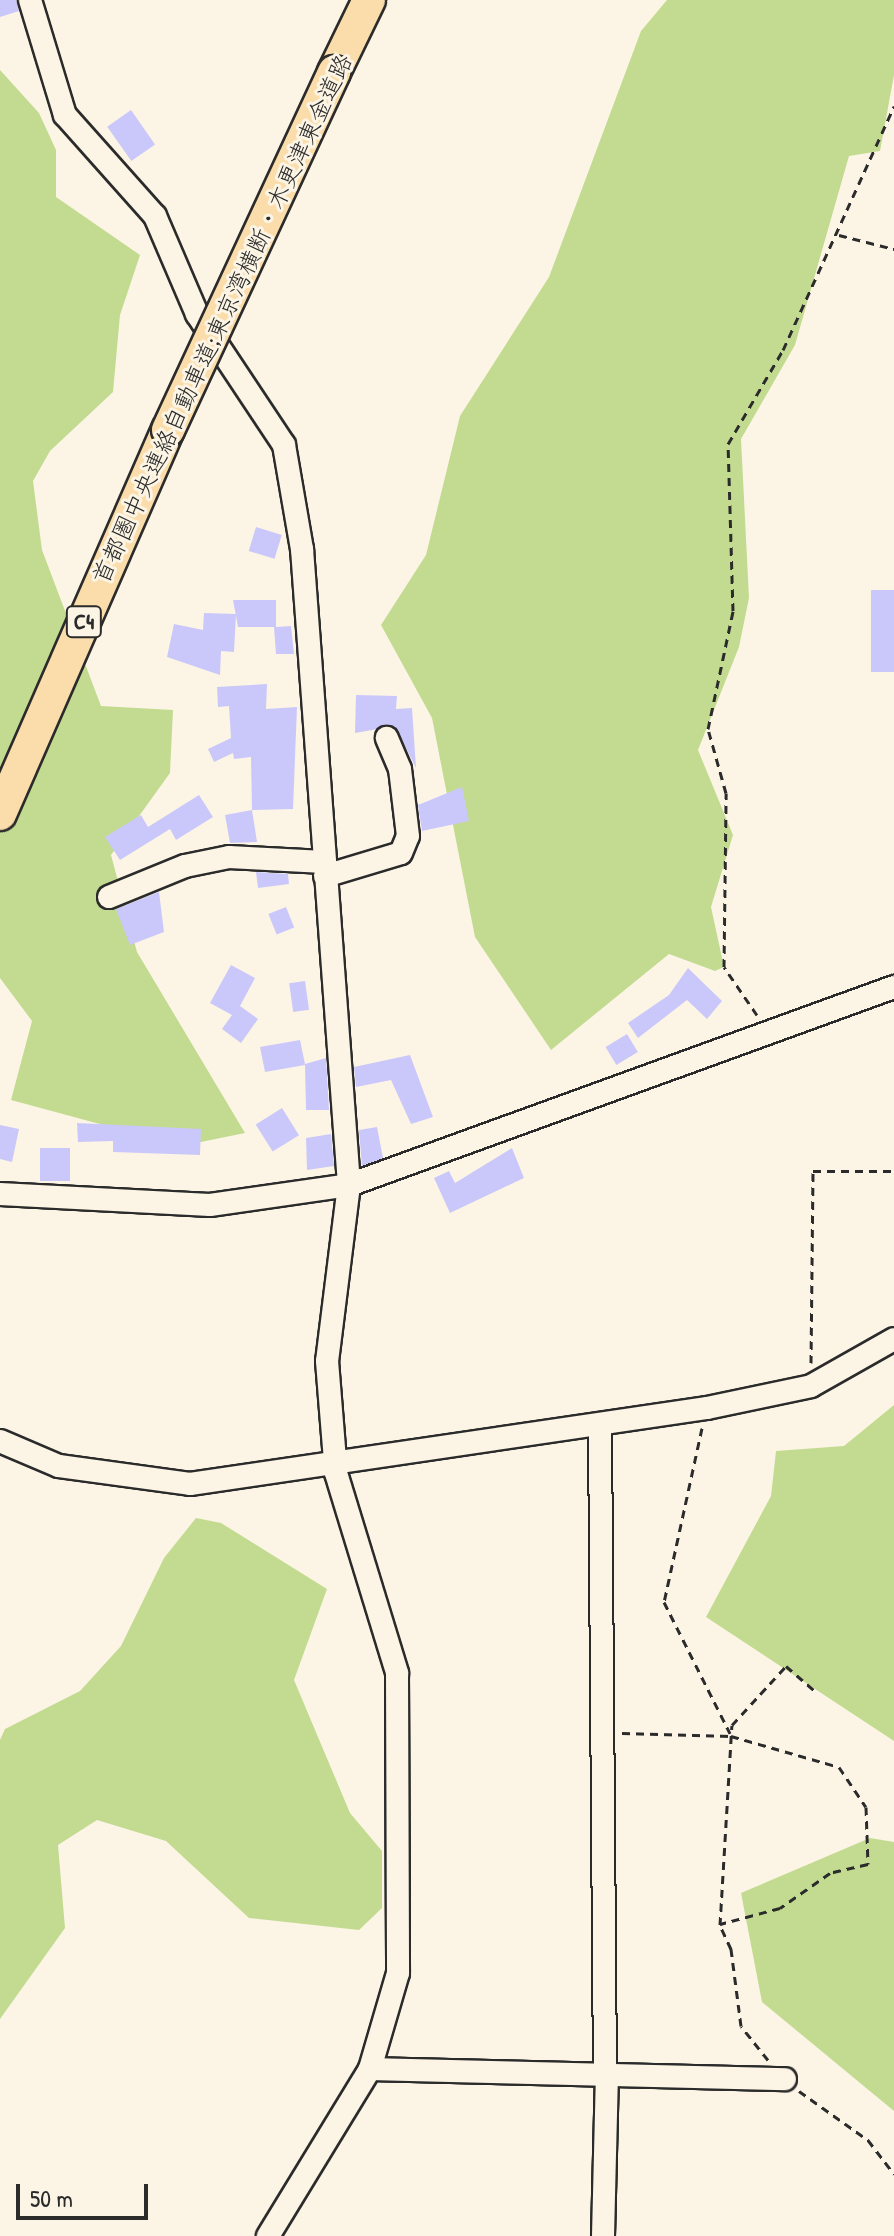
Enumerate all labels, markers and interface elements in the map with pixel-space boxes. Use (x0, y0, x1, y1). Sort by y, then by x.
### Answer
street label: 首都圏中央連絡自動車道;東京湾横断・木更津東金道路 (86, 49, 358, 589)
road number: C4 (64, 604, 104, 640)
scale bar (20, 2168, 152, 2218)
text: 50 m (30, 2182, 73, 2214)

